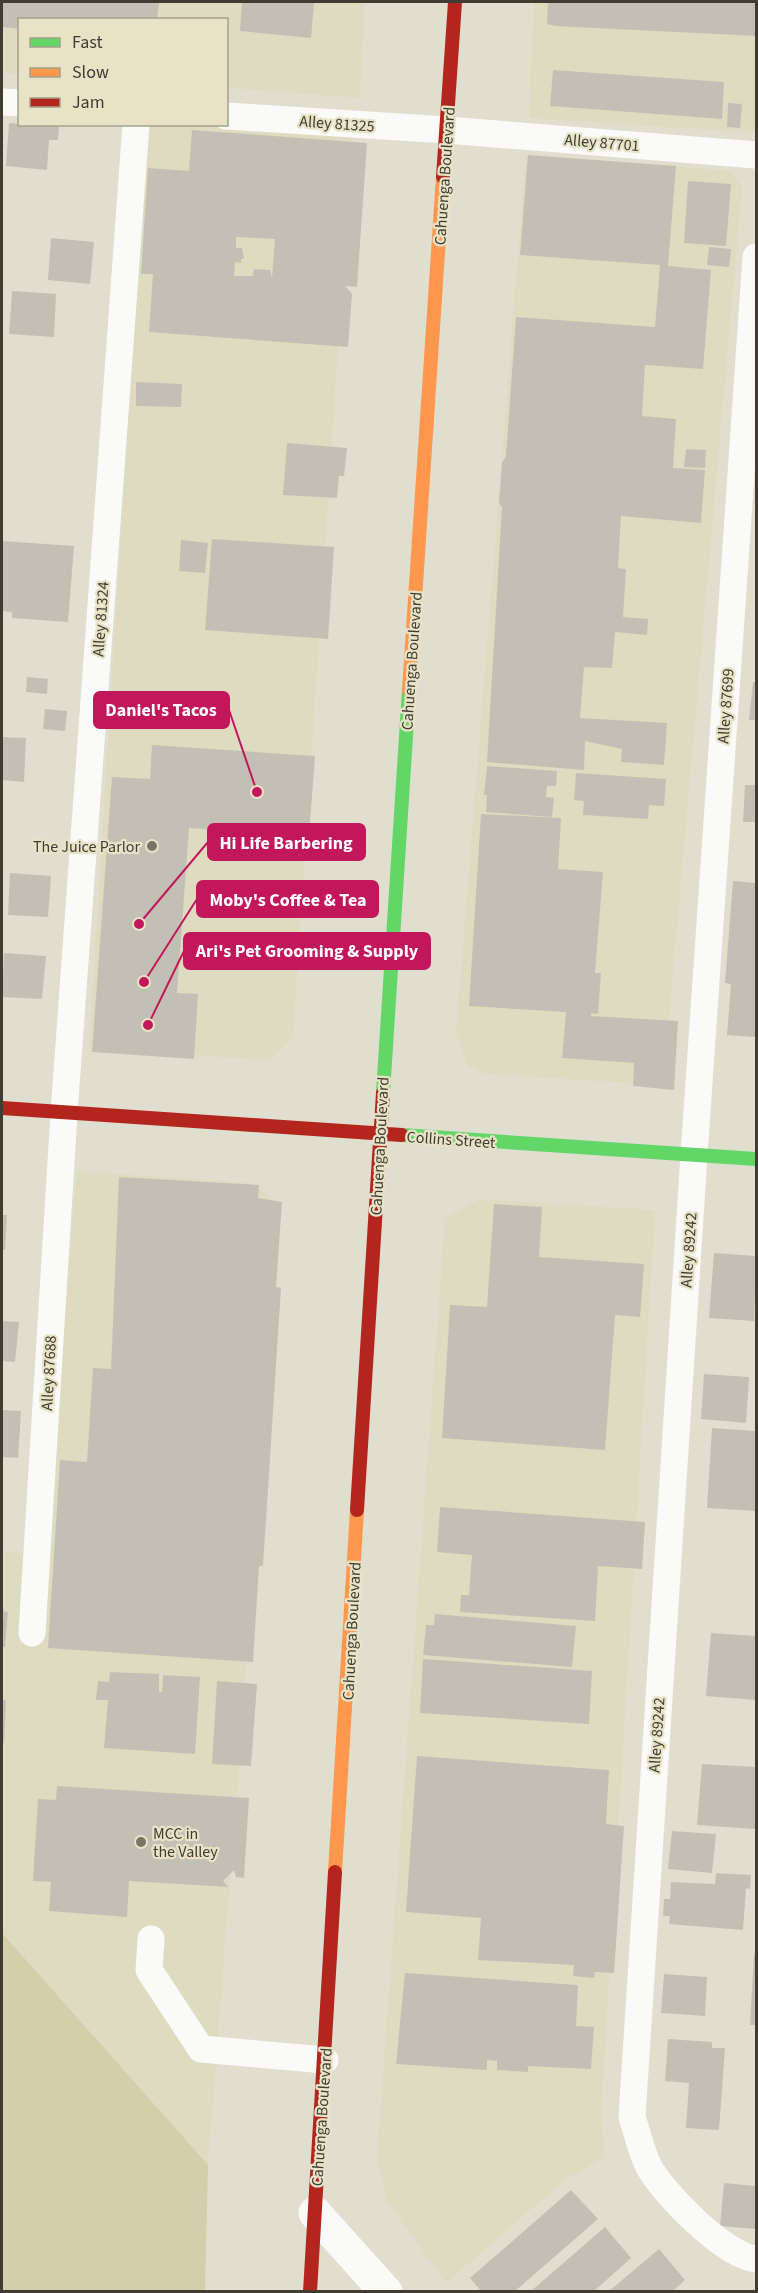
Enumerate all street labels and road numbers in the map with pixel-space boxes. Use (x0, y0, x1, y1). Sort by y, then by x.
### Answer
street label: Cahuenga Boulevard (429, 106, 461, 246)
street label: Alley 81325 (299, 110, 375, 138)
street label: Alley 87701 (563, 129, 640, 157)
street label: Alley 81324 (87, 581, 115, 657)
street label: Cahuenga Boulevard (396, 591, 428, 731)
street label: Alley 87699 (712, 668, 740, 744)
street label: Cahuenga Boulevard (365, 1076, 395, 1216)
street label: Collins Street (406, 1126, 496, 1154)
street label: Alley 89242 (675, 1212, 703, 1288)
street label: Alley 87688 (36, 1335, 62, 1411)
street label: Cahuenga Boulevard (337, 1561, 367, 1701)
street label: Alley 89242 (643, 1697, 671, 1773)
street label: Cahuenga Boulevard (306, 2047, 338, 2187)

